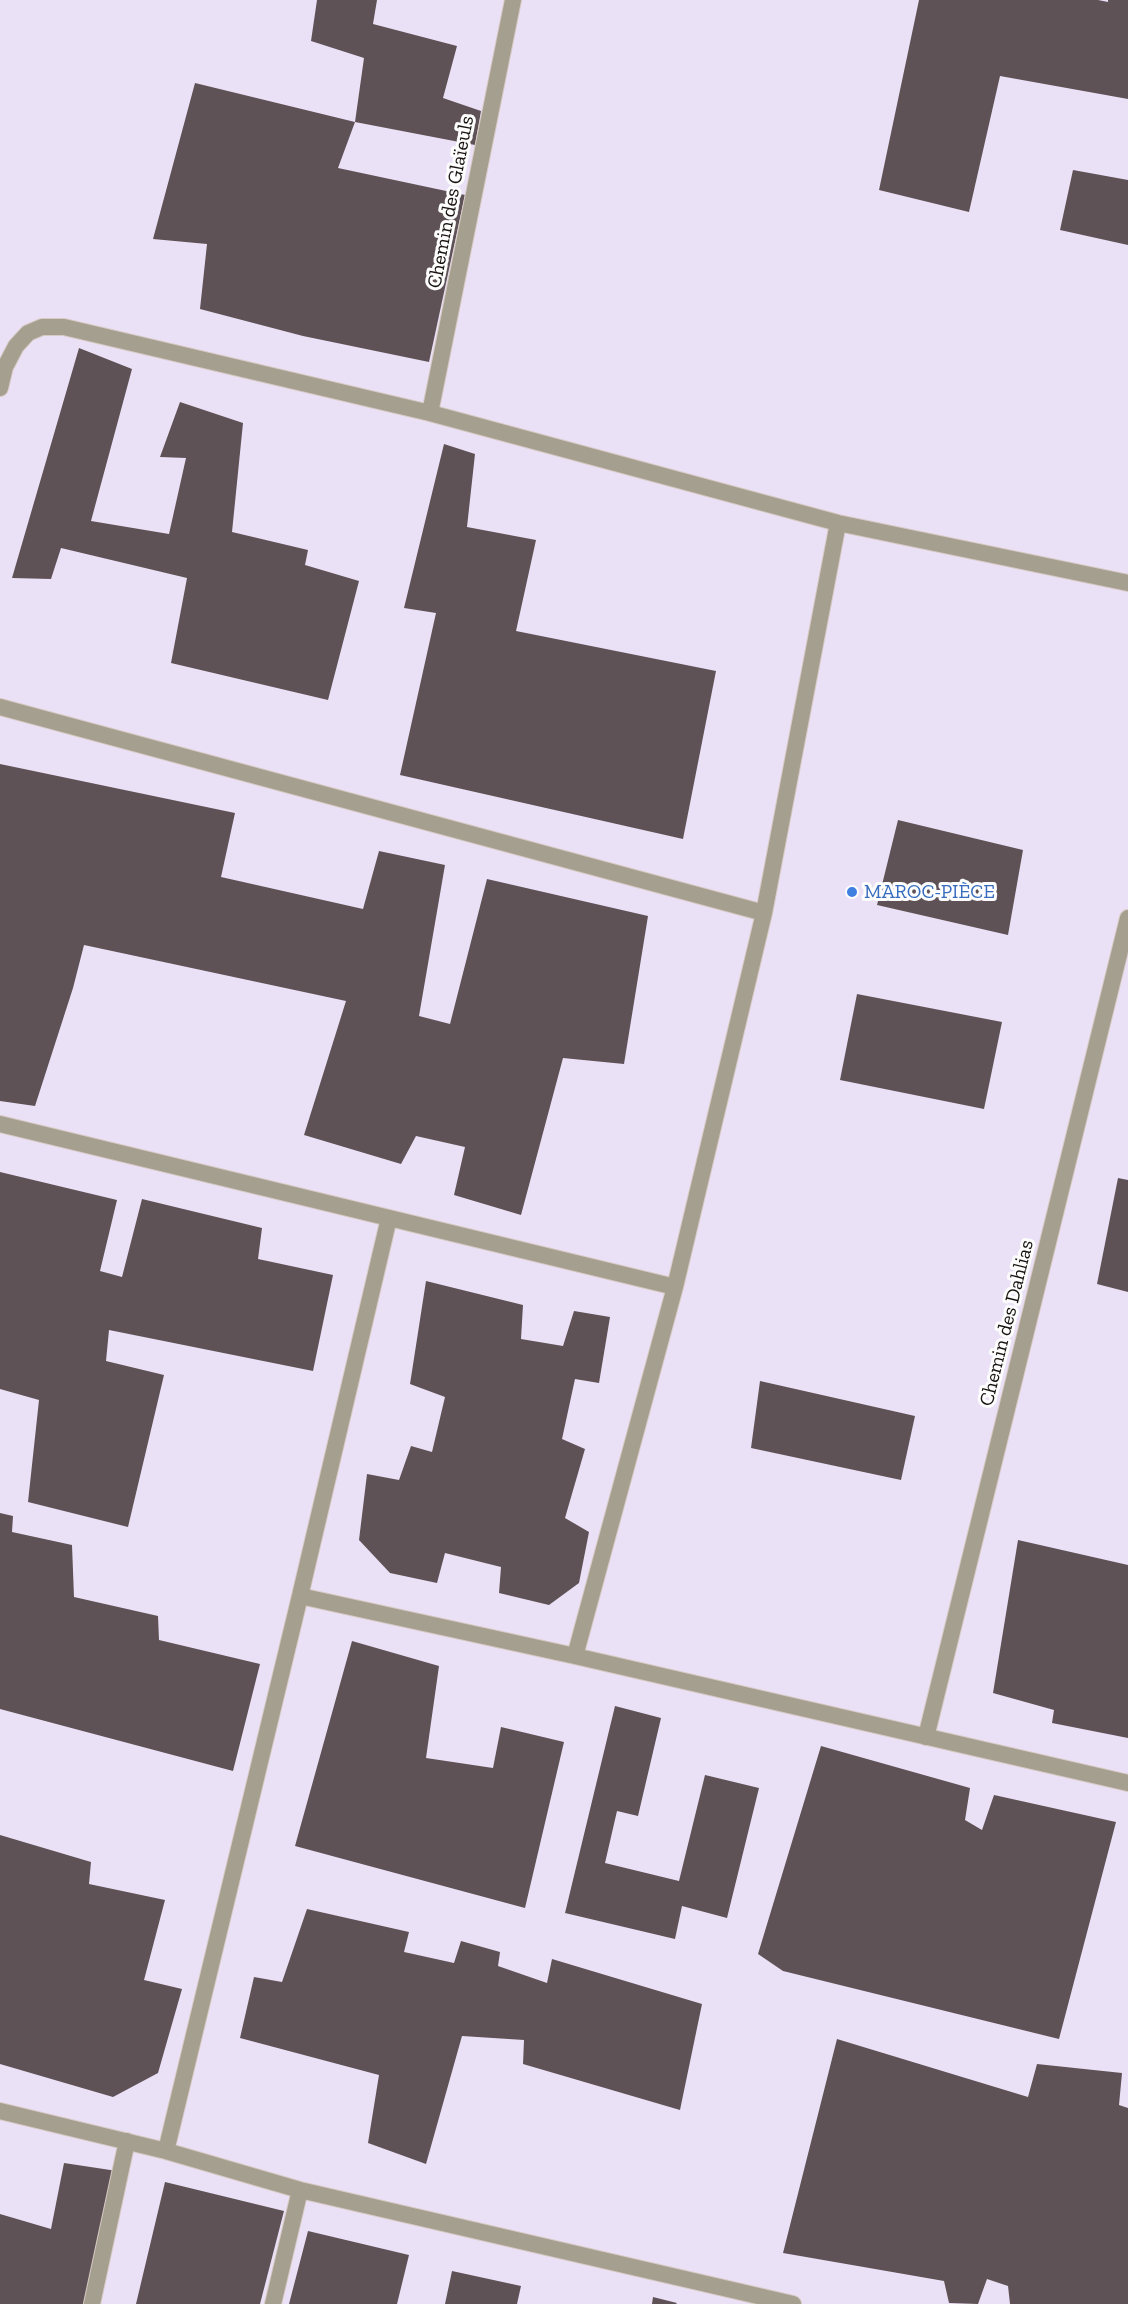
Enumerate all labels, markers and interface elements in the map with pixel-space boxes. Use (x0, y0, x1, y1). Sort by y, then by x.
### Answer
street label: Chemin des Glaïeuls (423, 114, 479, 290)
place label: MAROC-PIÈCE (864, 880, 995, 904)
marker: MAROC-PIÈCE (845, 885, 859, 899)
street label: Chemin des Dahlias (975, 1237, 1039, 1409)

